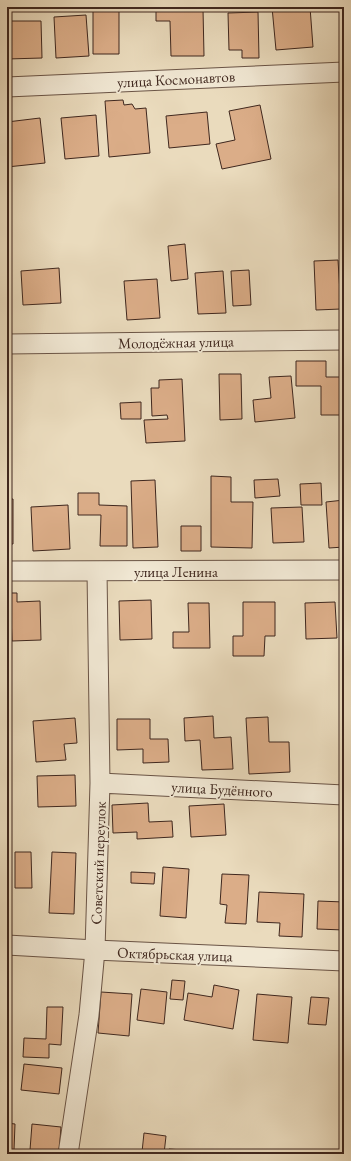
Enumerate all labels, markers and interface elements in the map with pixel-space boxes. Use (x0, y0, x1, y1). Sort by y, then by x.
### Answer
street label: улица Космонавтов (117, 66, 235, 92)
street label: Молодёжная улица (118, 331, 234, 353)
street label: улица Ленина (134, 562, 218, 581)
street label: улица Будённого (171, 777, 273, 801)
street label: Советский переулок (86, 801, 110, 925)
street label: Октябрьская улица (117, 942, 233, 966)

